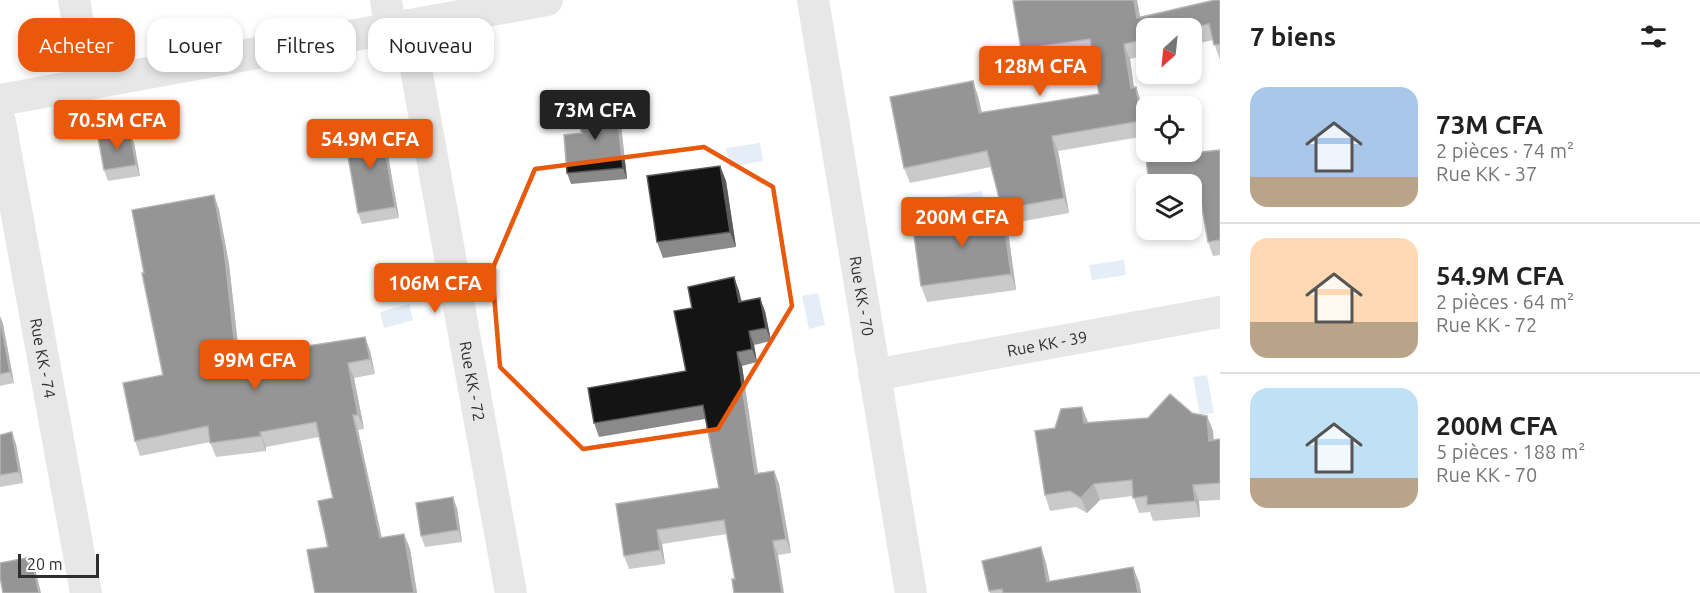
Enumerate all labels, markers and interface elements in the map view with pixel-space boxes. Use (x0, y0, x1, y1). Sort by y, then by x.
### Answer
chip: Acheter (18, 18, 135, 72)
chip: Louer (147, 18, 243, 72)
chip: Filtres (255, 18, 356, 72)
chip: Nouveau (368, 18, 494, 72)
north arrow (1136, 18, 1202, 84)
map controls (1136, 18, 1202, 240)
icon: filters (1637, 20, 1670, 53)
text: 7 biens (1250, 22, 1336, 51)
pin: 128M CFA (978, 46, 1102, 97)
text: 128M CFA (993, 54, 1087, 77)
pin: 73M CFA (540, 90, 650, 141)
button: locate (1136, 96, 1202, 162)
text: 73M CFA (554, 98, 636, 121)
pin: 70.5M CFA (48, 100, 186, 151)
text: 70.5M CFA (68, 108, 166, 131)
text: 73M CFA (1436, 110, 1543, 139)
icon: home (1298, 111, 1370, 183)
pin: 54.9M CFA (301, 119, 439, 170)
text: 54.9M CFA (321, 127, 419, 150)
text: 2 pièces · 74 m² (1436, 139, 1574, 162)
text: Rue KK - 37 (1436, 162, 1537, 185)
button: layers (1136, 174, 1202, 240)
pin: 200M CFA (900, 197, 1024, 248)
text: 200M CFA (915, 205, 1009, 228)
street label: Rue KK - 70 (846, 254, 877, 337)
text: 54.9M CFA (1436, 261, 1564, 290)
icon: home (1298, 262, 1370, 334)
pin: 106M CFA (373, 263, 497, 314)
text: 106M CFA (388, 271, 482, 294)
text: 2 pièces · 64 m² (1436, 290, 1574, 313)
text: Rue KK - 72 (1436, 313, 1537, 336)
street label: Rue KK - 74 (27, 317, 59, 400)
street label: Rue KK - 39 (1006, 327, 1089, 360)
pin: 99M CFA (200, 340, 310, 391)
street label: Rue KK - 72 (456, 340, 489, 423)
text: 99M CFA (214, 348, 296, 371)
text: 200M CFA (1436, 411, 1558, 440)
icon: home (1298, 412, 1370, 484)
text: 5 pièces · 188 m² (1436, 440, 1585, 463)
text: Rue KK - 70 (1436, 463, 1537, 486)
scale bar (18, 551, 99, 578)
text: 20 m (27, 555, 63, 573)

